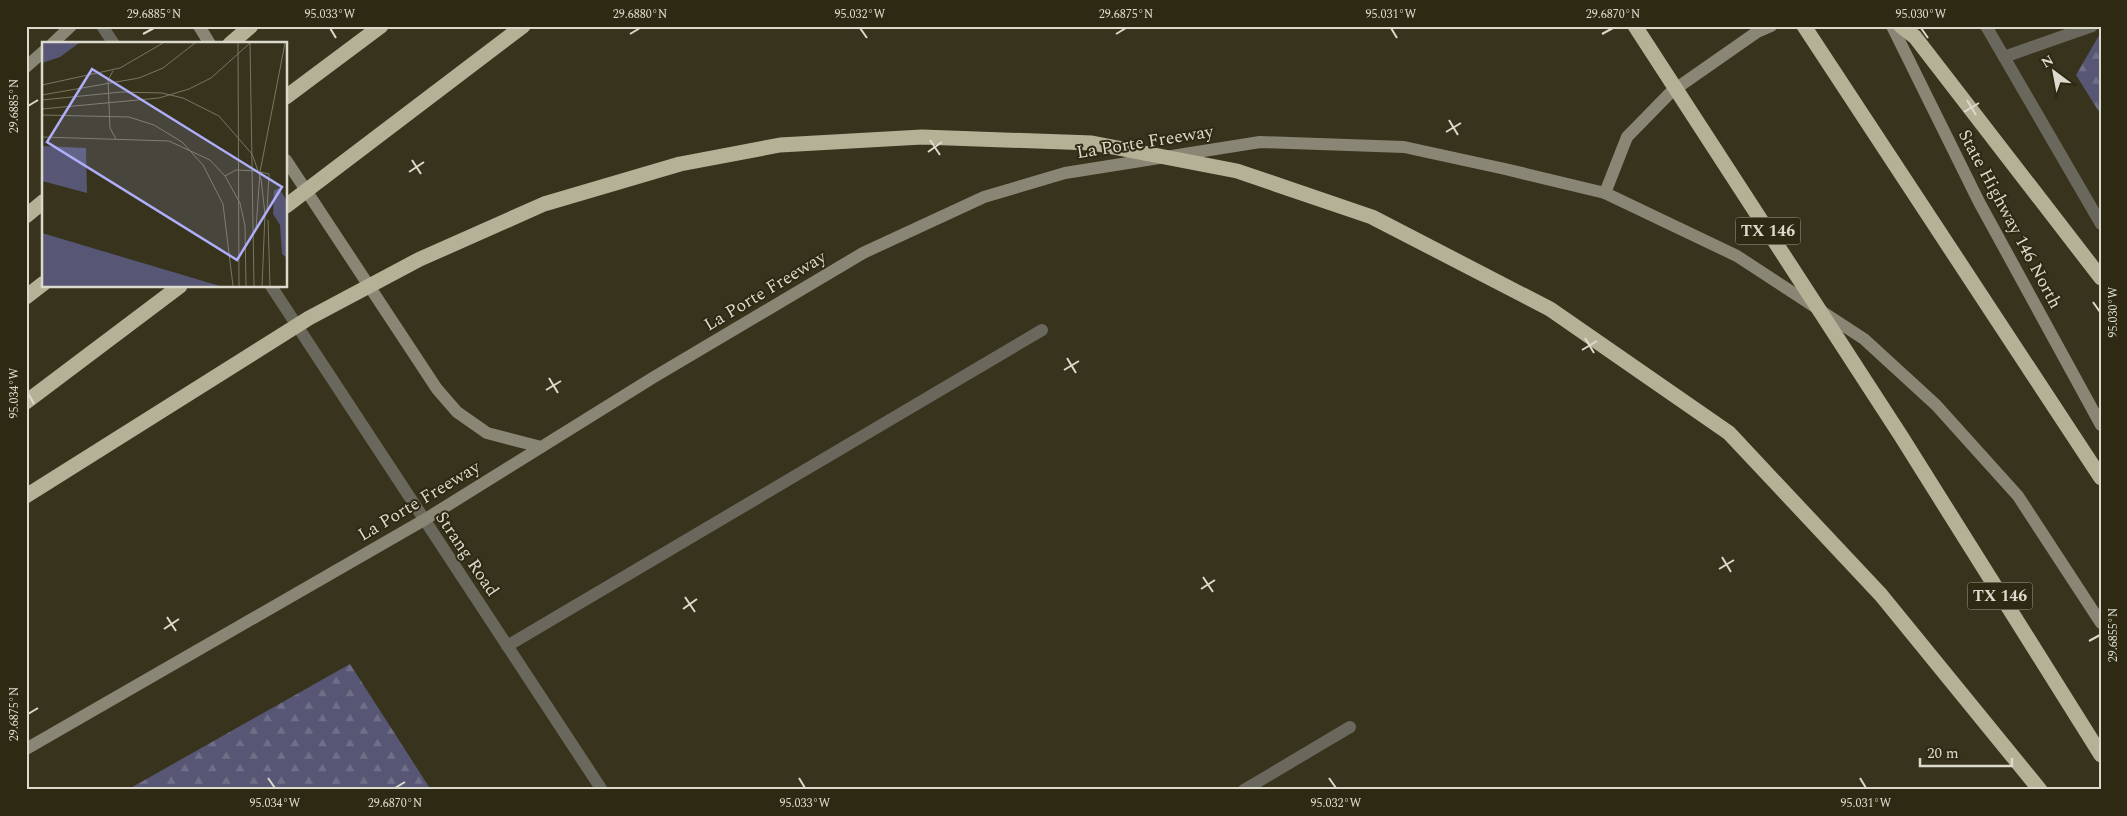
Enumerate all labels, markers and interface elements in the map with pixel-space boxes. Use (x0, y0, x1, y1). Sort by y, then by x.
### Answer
text: 29.6885°N (127, 5, 181, 24)
text: 95.033°W (305, 5, 356, 24)
text: 29.6880°N (613, 5, 667, 24)
text: 95.032°W (835, 5, 886, 24)
text: 29.6875°N (1099, 5, 1153, 24)
text: 95.031°W (1366, 5, 1417, 24)
text: 29.6870°N (1586, 5, 1640, 24)
text: 95.030°W (1896, 5, 1947, 24)
inset map (42, 42, 288, 288)
north arrow (2030, 48, 2080, 98)
text: N (2037, 49, 2058, 73)
text: 29.6885°N (5, 79, 24, 133)
street label: La Porte Freeway (1075, 118, 1217, 166)
street label: State Highway 146 North (1951, 125, 2069, 313)
road number: TX 146 (1736, 218, 1800, 245)
street label: La Porte Freeway (699, 243, 832, 338)
text: 95.030°W (2104, 286, 2123, 337)
text: 95.034°W (5, 367, 24, 418)
street label: La Porte Freeway (353, 453, 486, 548)
street label: Strang Road (428, 506, 506, 602)
road number: TX 146 (1968, 582, 2032, 610)
text: 29.6855°N (2104, 608, 2123, 662)
text: 29.6875°N (5, 687, 24, 741)
scale bar (1920, 736, 2012, 768)
text: 20 m (1927, 742, 1959, 765)
text: 95.034°W (250, 794, 301, 813)
text: 29.6870°N (368, 794, 422, 813)
text: 95.033°W (780, 794, 831, 813)
text: 95.032°W (1311, 794, 1362, 813)
text: 95.031°W (1841, 794, 1892, 813)

